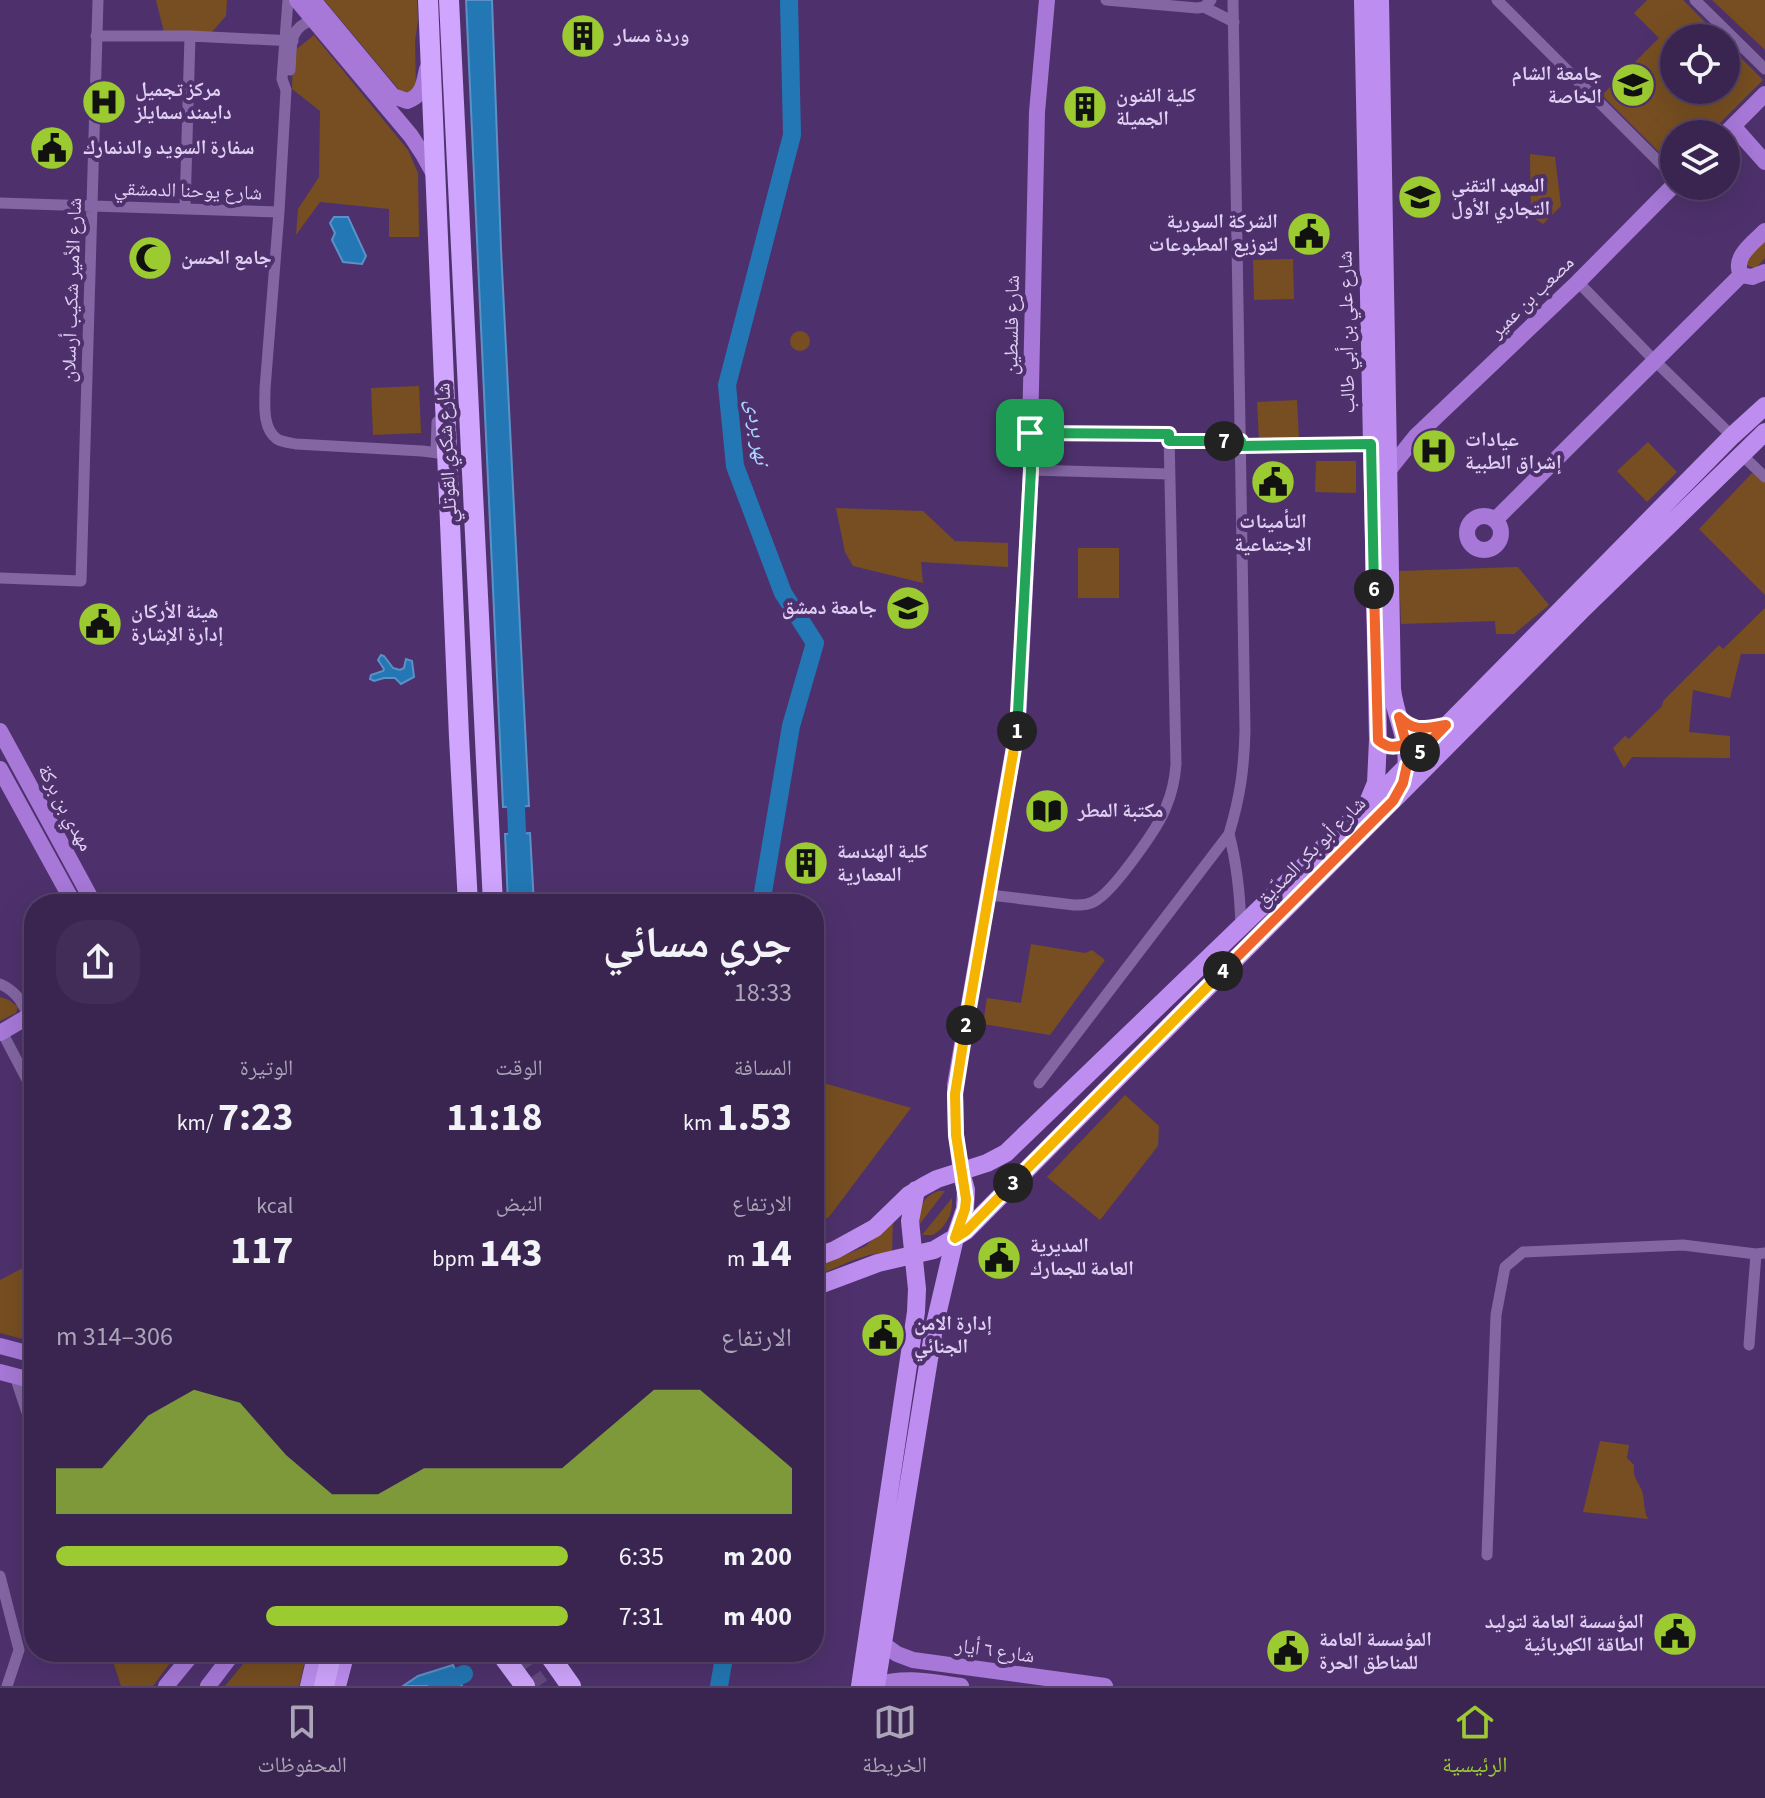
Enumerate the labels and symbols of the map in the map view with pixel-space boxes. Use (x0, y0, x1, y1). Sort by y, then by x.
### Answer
building icon: وردة مسار (559, 12, 607, 60)
place label: وردة مسار (613, 22, 689, 50)
place label: جامعة الشام الخاصة (1512, 60, 1602, 111)
school or university icon: جامعة الشام الخاصة (1609, 61, 1657, 109)
place label: مركز تجميل دايمند سمايلز (134, 76, 232, 127)
hospital icon: مركز تجميل دايمند سمايلز (80, 78, 128, 126)
place label: كلية الفنون الجميلة (1116, 82, 1196, 133)
building icon: كلية الفنون الجميلة (1061, 83, 1109, 131)
public building icon: سفارة السويد والدنمارك (28, 124, 76, 172)
place label: سفارة السويد والدنمارك (83, 134, 254, 162)
place label: المعهد التقني التجاري الأول (1451, 172, 1550, 224)
school or university icon: المعهد التقني التجاري الأول (1396, 173, 1444, 221)
street label: شارع يوحنا الدمشقي (113, 174, 263, 209)
street label: شارع الأمير شكيب أرسلان (55, 197, 89, 383)
place label: الشركة السورية لتوزيع المطبوعات (1149, 208, 1278, 259)
public building icon: الشركة السورية لتوزيع المطبوعات (1285, 210, 1333, 258)
mosque icon: جامع الحسن (126, 234, 174, 282)
place label: جامع الحسن (181, 244, 272, 272)
street label: مصعب بن عمير (1483, 249, 1581, 345)
street label: شارع علي بن أبي طالب (1332, 250, 1363, 414)
street label: شارع فلسطين (997, 275, 1027, 375)
street label: شارع شكري القوتلي (429, 382, 466, 524)
water label: نهر بردى (738, 397, 779, 470)
pin (996, 399, 1064, 467)
pin: 7 (1204, 421, 1244, 461)
place label: عيادات إشراق الطبية (1465, 426, 1562, 477)
hospital icon: عيادات إشراق الطبية (1410, 427, 1458, 475)
public building icon: التأمينات الاجتماعية (1249, 458, 1297, 506)
place label: التأمينات الاجتماعية (1234, 508, 1312, 559)
pin: 6 (1354, 569, 1394, 609)
school or university icon: جامعة دمشق (884, 584, 932, 632)
place label: جامعة دمشق (782, 594, 877, 622)
place label: هيئة الأركان إدارة الإشارة (131, 598, 224, 649)
public building icon: هيئة الأركان إدارة الإشارة (76, 600, 124, 648)
pin: 1 (997, 711, 1037, 751)
pin: 5 (1400, 732, 1440, 772)
street label: مهدي بن بركة (29, 760, 100, 857)
library icon: مكتبة المطر (1023, 787, 1071, 835)
street label: شارع أبو بكر الصدّيق (1249, 790, 1373, 914)
place label: مكتبة المطر (1077, 797, 1163, 825)
place label: كلية الهندسة المعمارية (837, 838, 928, 889)
building icon: كلية الهندسة المعمارية (782, 839, 830, 887)
pin: 4 (1203, 951, 1243, 991)
pin: 2 (946, 1005, 986, 1045)
pin: 3 (993, 1163, 1033, 1203)
place label: المديرية العامة للجمارك (1030, 1232, 1134, 1283)
public building icon: المديرية العامة للجمارك (975, 1234, 1023, 1282)
place label: إدارة الامن الجنائي (914, 1310, 992, 1362)
public building icon: إدارة الامن الجنائي (859, 1311, 907, 1359)
place label: المؤسسة العامة لتوليد الطاقة الكهربائية (1485, 1608, 1644, 1659)
public building icon: المؤسسة العامة لتوليد الطاقة الكهربائية (1651, 1610, 1699, 1658)
place label: المؤسسة العامة للمناطق الحرة (1319, 1626, 1432, 1677)
public building icon: المؤسسة العامة للمناطق الحرة (1264, 1627, 1312, 1675)
street label: شارع ٦ أيار (953, 1631, 1036, 1670)

